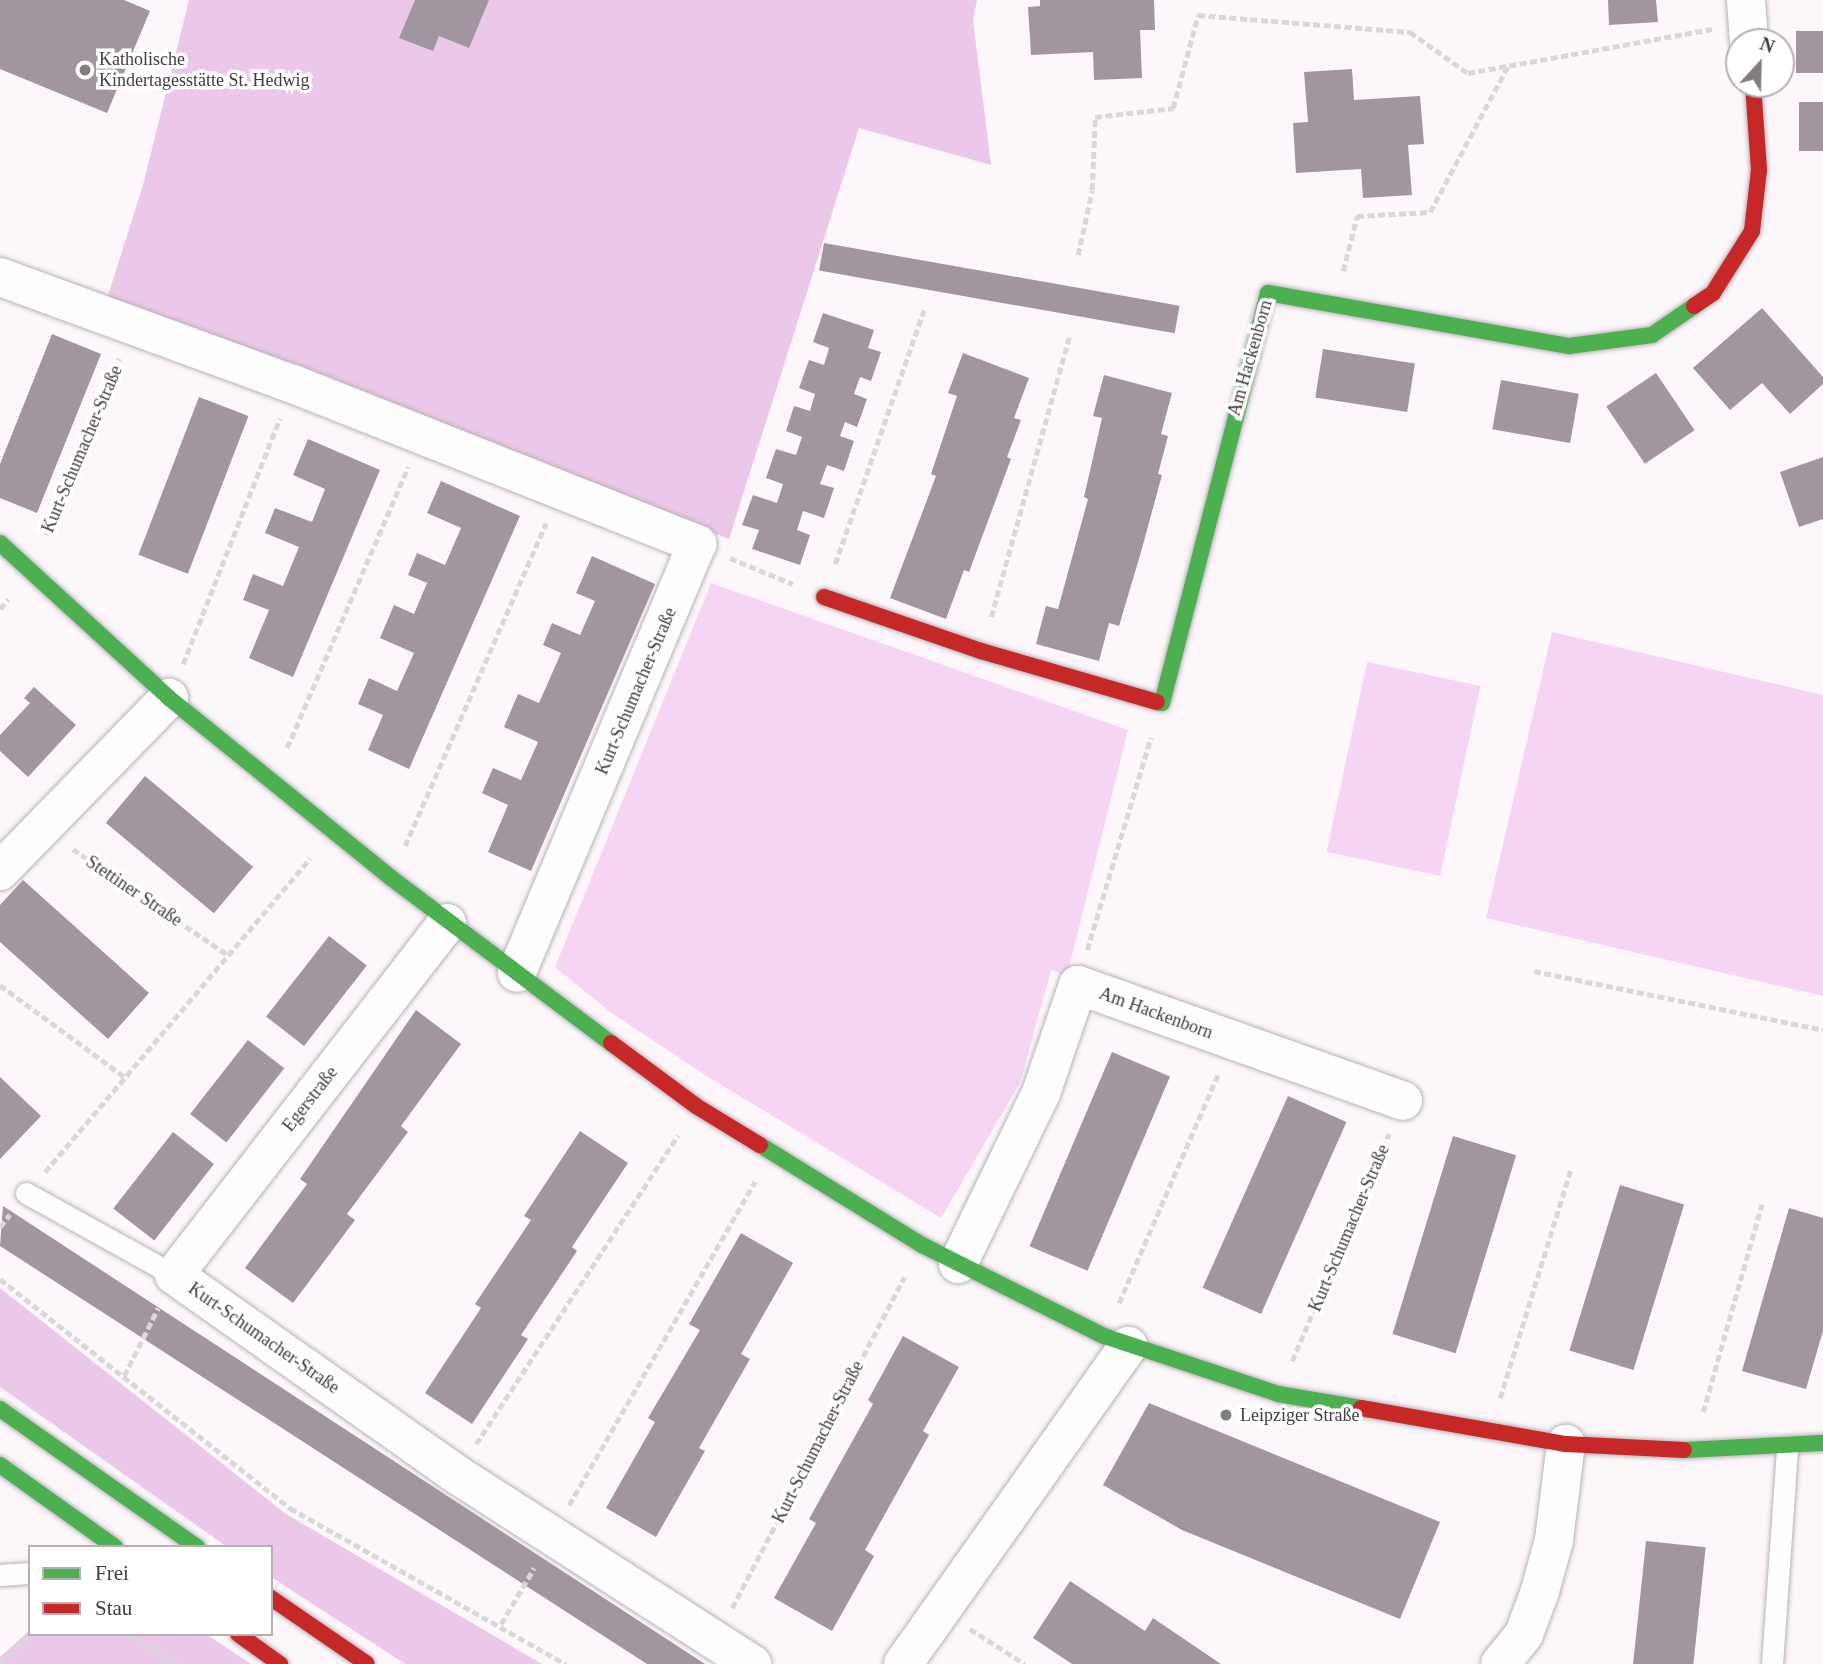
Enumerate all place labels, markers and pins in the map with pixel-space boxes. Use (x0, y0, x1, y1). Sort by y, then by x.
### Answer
place label: Katholische Kindertagesstätte St. Hedwig (99, 49, 309, 92)
marker: Katholische Kindertagesstätte St. Hedwig (77, 62, 93, 78)
place label: Leipziger Straße (1240, 1404, 1359, 1426)
marker: Leipziger Straße (1218, 1407, 1234, 1423)

